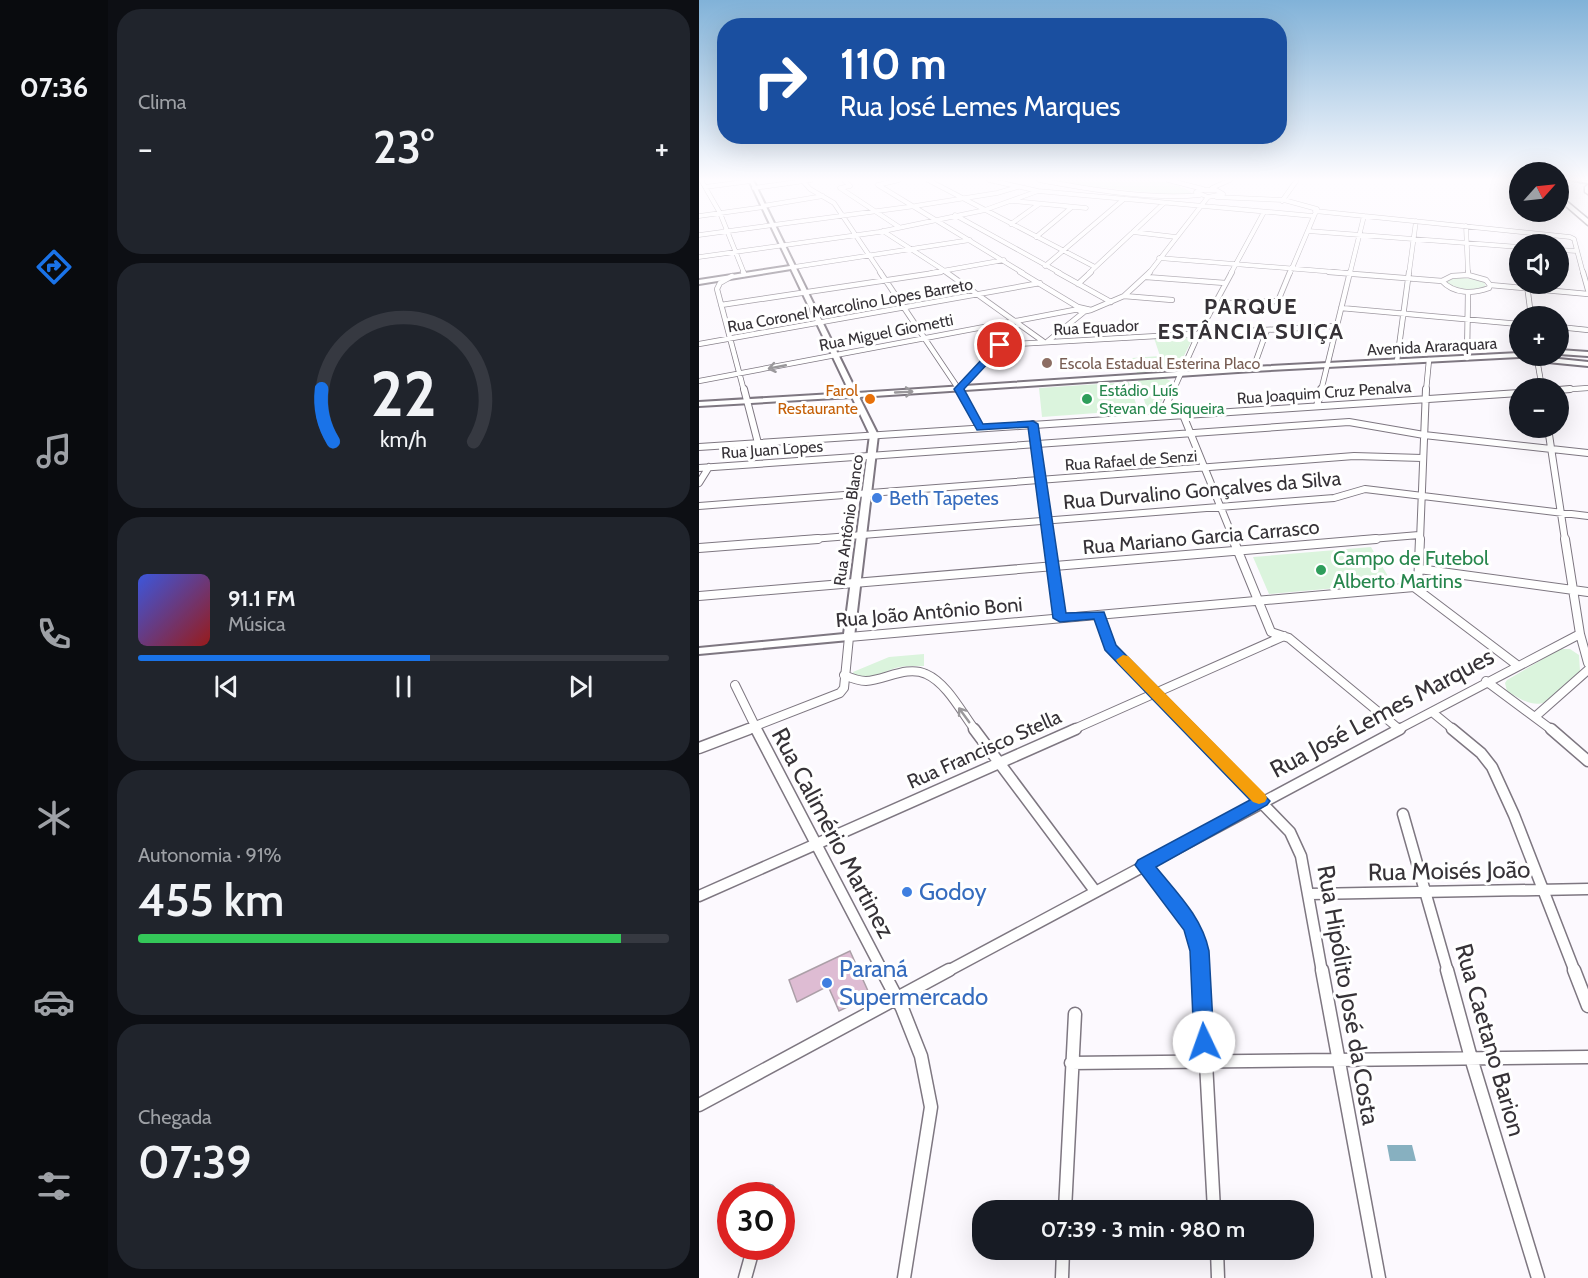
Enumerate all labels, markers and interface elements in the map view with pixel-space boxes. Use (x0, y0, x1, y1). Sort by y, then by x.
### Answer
text: 110 m (840, 38, 947, 90)
icon: right (741, 42, 819, 120)
text: 07:36 (20, 71, 88, 104)
text: Clima (138, 90, 186, 114)
text: Rua José Lemes Marques (840, 90, 1121, 123)
text: 23° (373, 120, 434, 174)
text: − (138, 128, 153, 168)
text: + (654, 128, 669, 168)
north arrow (1509, 162, 1569, 222)
map controls (1509, 162, 1569, 438)
button: sound (1509, 234, 1569, 294)
icon: directions (33, 246, 75, 288)
street label: Rua Coronel Marcolino Lopes Barreto (726, 274, 975, 336)
district label: PARQUE ESTÂNCIA SUIÇA (1158, 293, 1344, 345)
button: + (1509, 306, 1569, 366)
street label: Rua Miguel Giometti (817, 310, 955, 355)
street label: Rua Equador (1053, 316, 1140, 339)
pin (974, 319, 1025, 370)
icon: arrive (983, 328, 1016, 361)
street label: Avenida Araraquara (1366, 334, 1498, 359)
place label: Escola Estadual Esterina Placo (1059, 354, 1260, 373)
text: 22 (370, 356, 437, 432)
marker: Escola Estadual Esterina Placo (1040, 356, 1054, 370)
one-way arrow (768, 362, 787, 373)
street label: Rua Joaquim Cruz Penalva (1236, 377, 1412, 408)
button: − (1509, 378, 1569, 438)
place label: Farol Restaurante (777, 381, 858, 418)
place label: Estádio Luís Stevan de Siqueira (1099, 381, 1225, 418)
one-way arrow (894, 386, 914, 397)
marker: Farol Restaurante (863, 392, 877, 406)
marker: Estádio Luís Stevan de Siqueira (1080, 392, 1094, 406)
text: km/h (380, 427, 427, 453)
icon: music (33, 430, 75, 472)
street label: Rua Juan Lopes (720, 436, 824, 463)
street label: Rua Rafael de Senzi (1064, 446, 1198, 475)
street label: Rua Antônio Blanco (830, 453, 867, 587)
street label: Rua Durvalino Gonçalves da Silva (1062, 466, 1342, 514)
place label: Beth Tapetes (889, 486, 999, 510)
marker: Beth Tapetes (870, 491, 884, 505)
street label: Rua Mariano Garcia Carrasco (1082, 515, 1320, 559)
place label: Campo de Futebol Alberto Martins (1333, 546, 1489, 593)
marker: Campo de Futebol Alberto Martins (1314, 563, 1328, 577)
text: 91.1 FM (228, 585, 296, 612)
street label: Rua João Antônio Boni (835, 592, 1023, 632)
text: Música (228, 612, 286, 636)
icon: phone (33, 613, 75, 655)
street label: Rua José Lemes Marques (1265, 641, 1499, 784)
icon: previous (210, 670, 243, 703)
icon: pause (387, 670, 420, 703)
icon: next (564, 670, 597, 703)
street label: Rua Francisco Stella (903, 704, 1065, 794)
one-way arrow (957, 708, 970, 724)
street label: Rua Calimério Martinez (766, 723, 901, 943)
icon: climate (33, 797, 75, 839)
text: Autonomia · 91% (138, 843, 281, 867)
street label: Rua Moisés João (1368, 855, 1530, 886)
street label: Rua Hipólito José da Costa (1311, 863, 1386, 1128)
text: 455 km (138, 873, 284, 927)
place label: Godoy (919, 877, 987, 906)
marker: Godoy (900, 885, 914, 899)
street label: Rua Caetano Barion (1449, 940, 1532, 1140)
place label: Paraná Supermercado (839, 954, 988, 1011)
marker: Paraná Supermercado (820, 976, 834, 990)
icon: car (33, 981, 75, 1023)
position arrow (1172, 1010, 1236, 1074)
text: Chegada (138, 1105, 212, 1129)
text: 07:39 (138, 1135, 252, 1189)
icon: filters (33, 1165, 75, 1207)
speed limit sign: 30 (717, 1182, 795, 1260)
text: 07:39 · 3 min · 980 m (1041, 1216, 1245, 1243)

